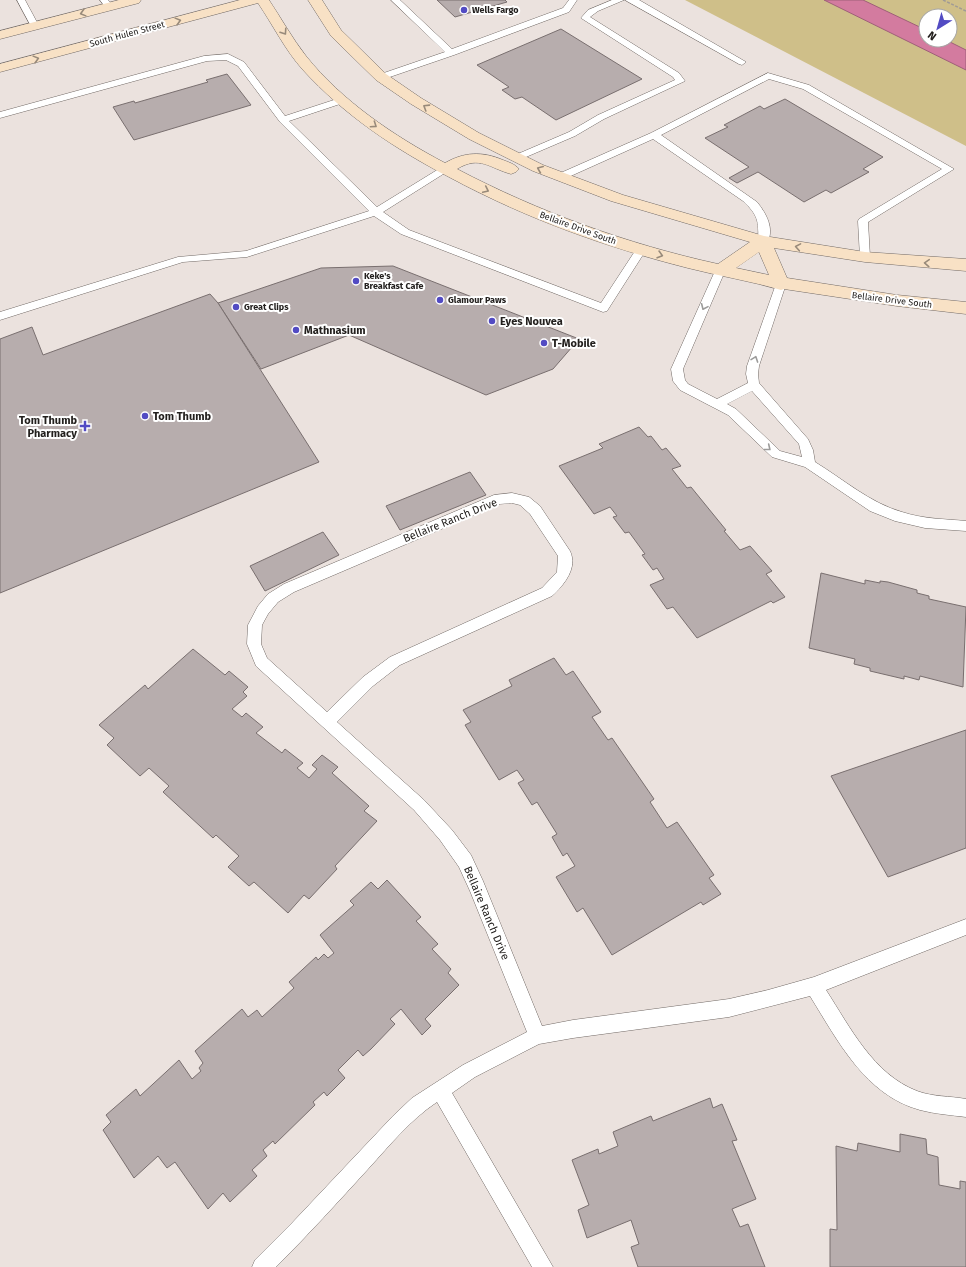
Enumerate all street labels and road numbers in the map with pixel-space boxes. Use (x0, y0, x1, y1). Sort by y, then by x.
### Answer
street label: South Hulen Street (88, 19, 166, 49)
street label: Bellaire Drive South (538, 209, 618, 247)
street label: Bellaire Drive South (851, 290, 933, 310)
street label: Bellaire Ranch Drive (401, 496, 499, 545)
street label: Bellaire Ranch Drive (461, 864, 512, 962)

